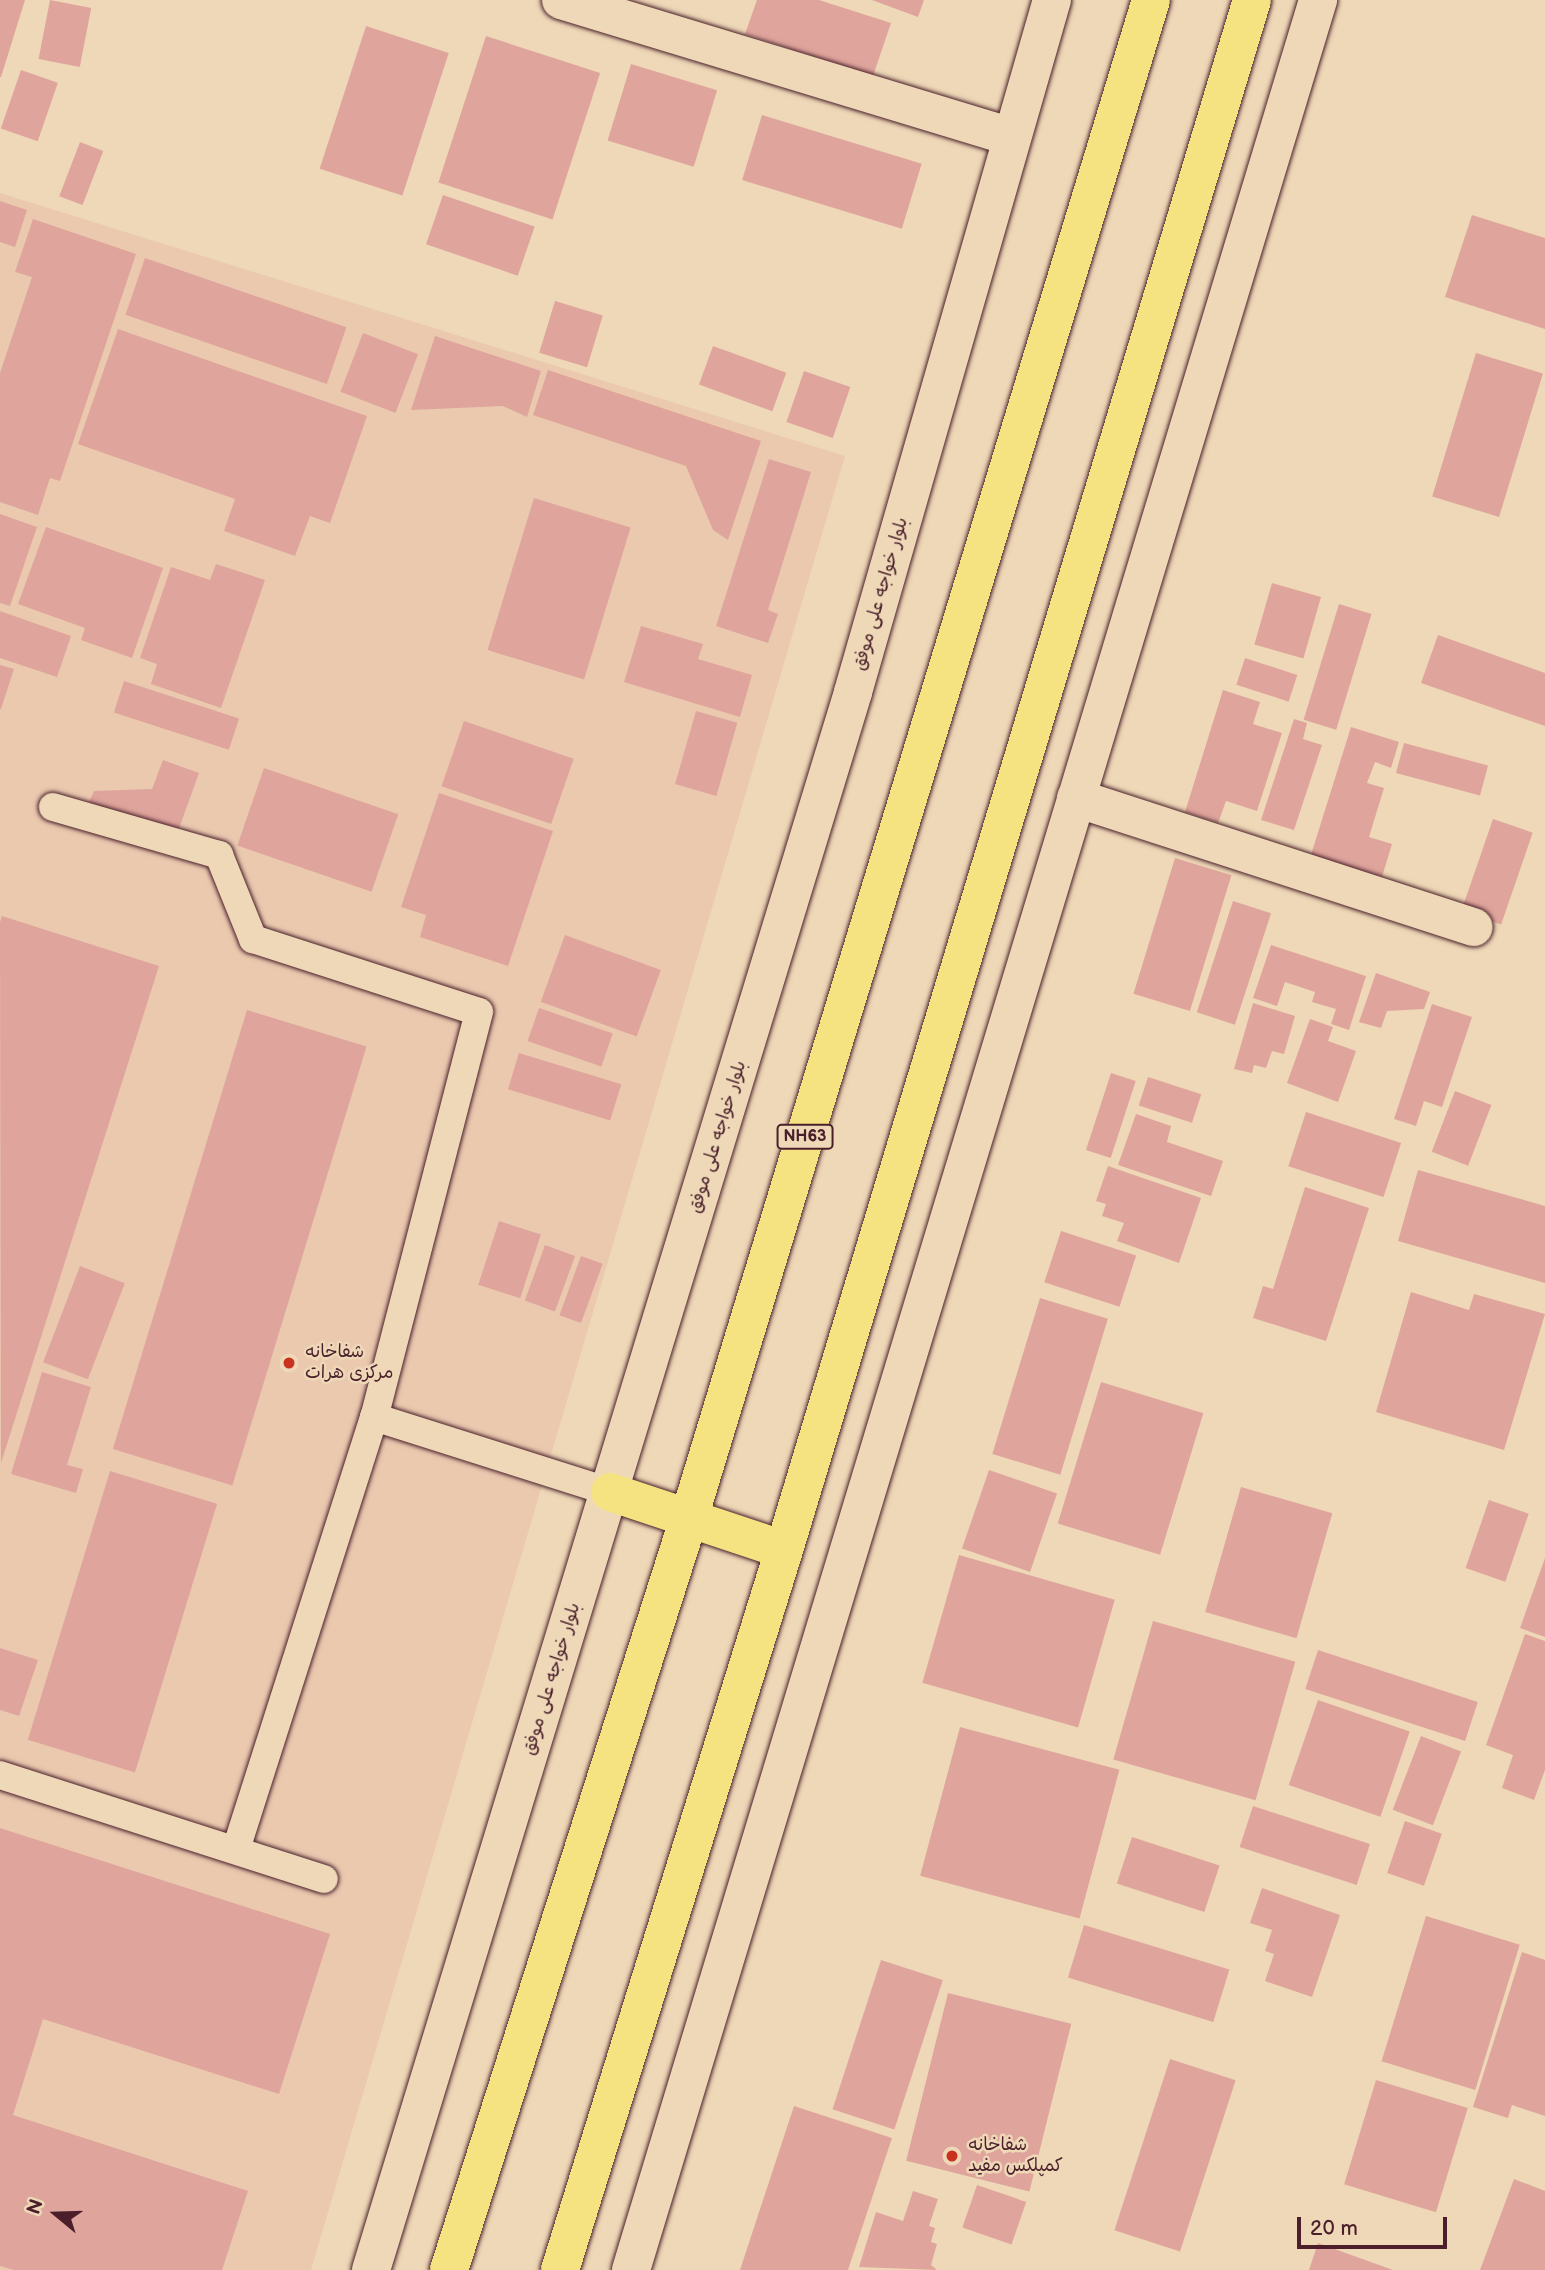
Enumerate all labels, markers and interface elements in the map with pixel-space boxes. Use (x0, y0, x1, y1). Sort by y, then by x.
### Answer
street label: بلوار خواجه علی موفق (849, 515, 913, 673)
street label: بلوار خواجه علی موفق (685, 1058, 751, 1216)
road number: NH63 (775, 1124, 835, 1149)
place label: شفاخانه مرکزی هرات (305, 1342, 394, 1384)
marker: شفاخانه مرکزی هرات (279, 1353, 299, 1373)
street label: بلوار خواجه علی موفق (519, 1600, 585, 1758)
place label: شفاخانه کمپلکس مفید (968, 2135, 1063, 2178)
marker: شفاخانه کمپلکس مفید (942, 2146, 962, 2166)
north arrow (21, 2179, 91, 2249)
text: N (22, 2197, 49, 2217)
scale bar (1300, 2204, 1450, 2248)
text: 20 m (1310, 2216, 1358, 2241)

